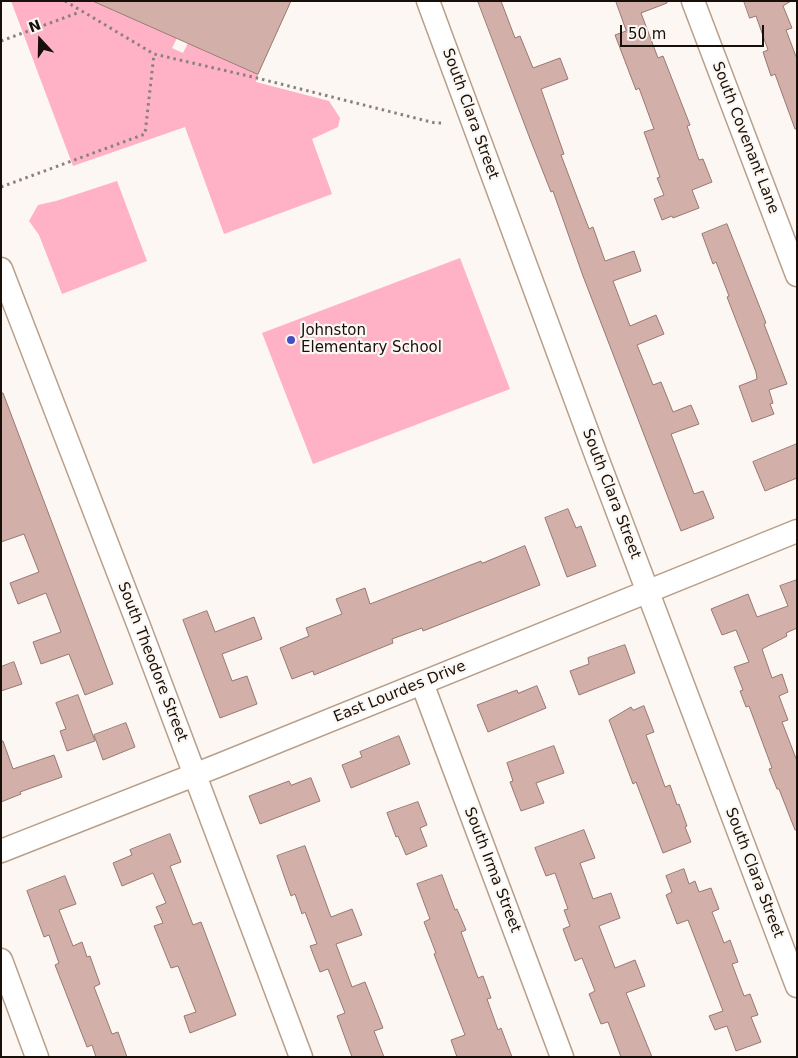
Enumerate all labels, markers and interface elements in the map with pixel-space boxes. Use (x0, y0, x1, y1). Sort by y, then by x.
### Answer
north arrow (15, 15, 65, 65)
scale bar (623, 15, 767, 47)
text: N (26, 16, 43, 36)
text: 50 m (628, 25, 666, 43)
street label: South Clara Street (438, 46, 502, 182)
street label: South Covenant Lane (708, 60, 782, 216)
place label: Johnston Elementary School (301, 322, 442, 357)
marker: Johnston Elementary School (285, 334, 297, 346)
street label: South Clara Street (578, 426, 644, 562)
street label: South Theodore Street (113, 580, 191, 744)
street label: East Lourdes Drive (331, 657, 469, 727)
street label: South Irma Street (460, 805, 524, 935)
street label: South Clara Street (721, 805, 787, 941)

